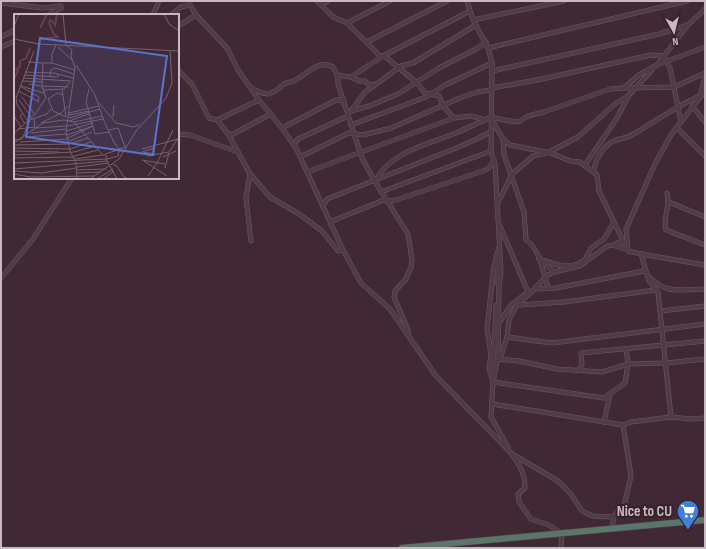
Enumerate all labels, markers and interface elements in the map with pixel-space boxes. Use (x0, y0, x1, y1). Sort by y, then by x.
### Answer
north arrow (654, 12, 694, 52)
inset map (14, 14, 179, 179)
text: N (671, 35, 679, 48)
supermarket icon: Nice to CU (675, 498, 701, 531)
place label: Nice to CU (617, 502, 672, 521)

